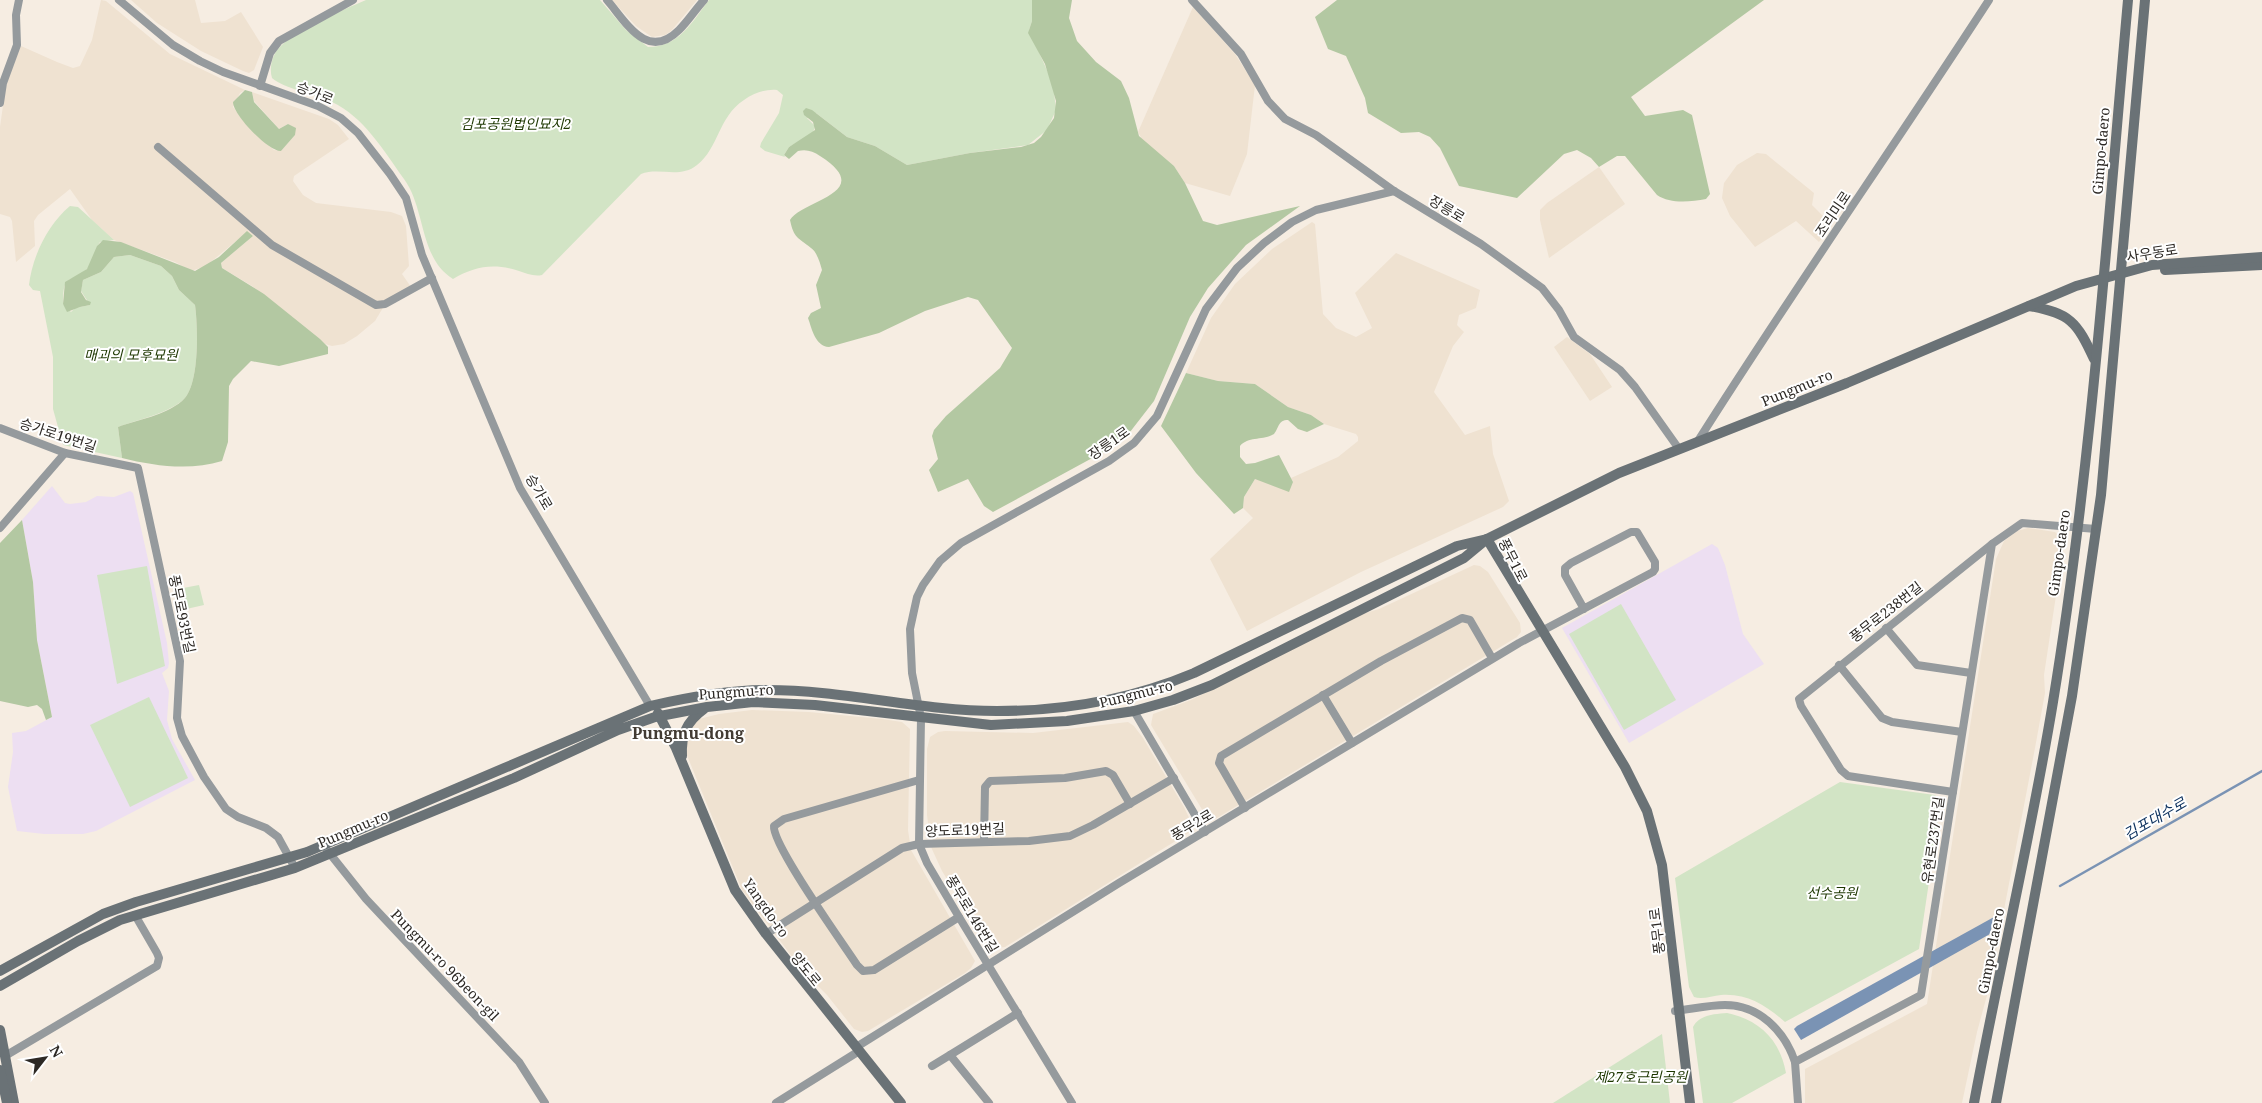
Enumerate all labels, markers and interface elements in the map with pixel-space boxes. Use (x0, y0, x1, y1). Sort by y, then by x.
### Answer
street label: 승가로 (294, 76, 337, 109)
street label: Gimpo-daero (2087, 107, 2114, 195)
park label: 김포공원법인묘지2 (461, 114, 572, 133)
street label: 조리미로 (1810, 187, 1855, 240)
street label: 장릉로 (1426, 190, 1469, 227)
street label: 사우동로 (2125, 239, 2179, 266)
park label: 매괴의 모후묘원 (84, 345, 179, 364)
street label: Pungmu-ro (1758, 365, 1835, 410)
street label: 승가로19번길 (17, 413, 99, 456)
street label: 장릉1로 (1084, 421, 1133, 464)
street label: 승가로 (522, 470, 557, 513)
street label: Gimpo-daero (2043, 508, 2074, 598)
street label: 풍무1로 (1494, 535, 1533, 585)
street label: 풍무로93번길 (165, 573, 200, 655)
street label: 풍무로238번길 (1845, 577, 1926, 646)
street label: Pungmu-ro (1097, 675, 1175, 712)
street label: Pungmu-ro (698, 679, 774, 704)
district label: Pungmu-dong (632, 722, 744, 744)
water label: 김포대수로 (2120, 792, 2190, 844)
street label: 유현로237번길 (1917, 795, 1948, 885)
street label: 풍무2로 (1167, 804, 1217, 845)
street label: Pungmu-ro (315, 805, 391, 852)
street label: 양도로19번길 (925, 819, 1005, 840)
street label: 풍무로146번길 (942, 871, 1003, 956)
street label: Yangdo-ro (739, 874, 794, 941)
park label: 선수공원 (1806, 883, 1859, 902)
street label: Pungmu-ro 96beon-gil (387, 905, 504, 1025)
street label: Gimpo-daero (1973, 906, 2008, 996)
street label: 풍무1로 (1644, 907, 1669, 955)
street label: 양도로 (787, 948, 826, 990)
north arrow (20, 1033, 70, 1083)
text: N (46, 1041, 68, 1061)
park label: 제27호근린공원 (1595, 1067, 1689, 1086)

